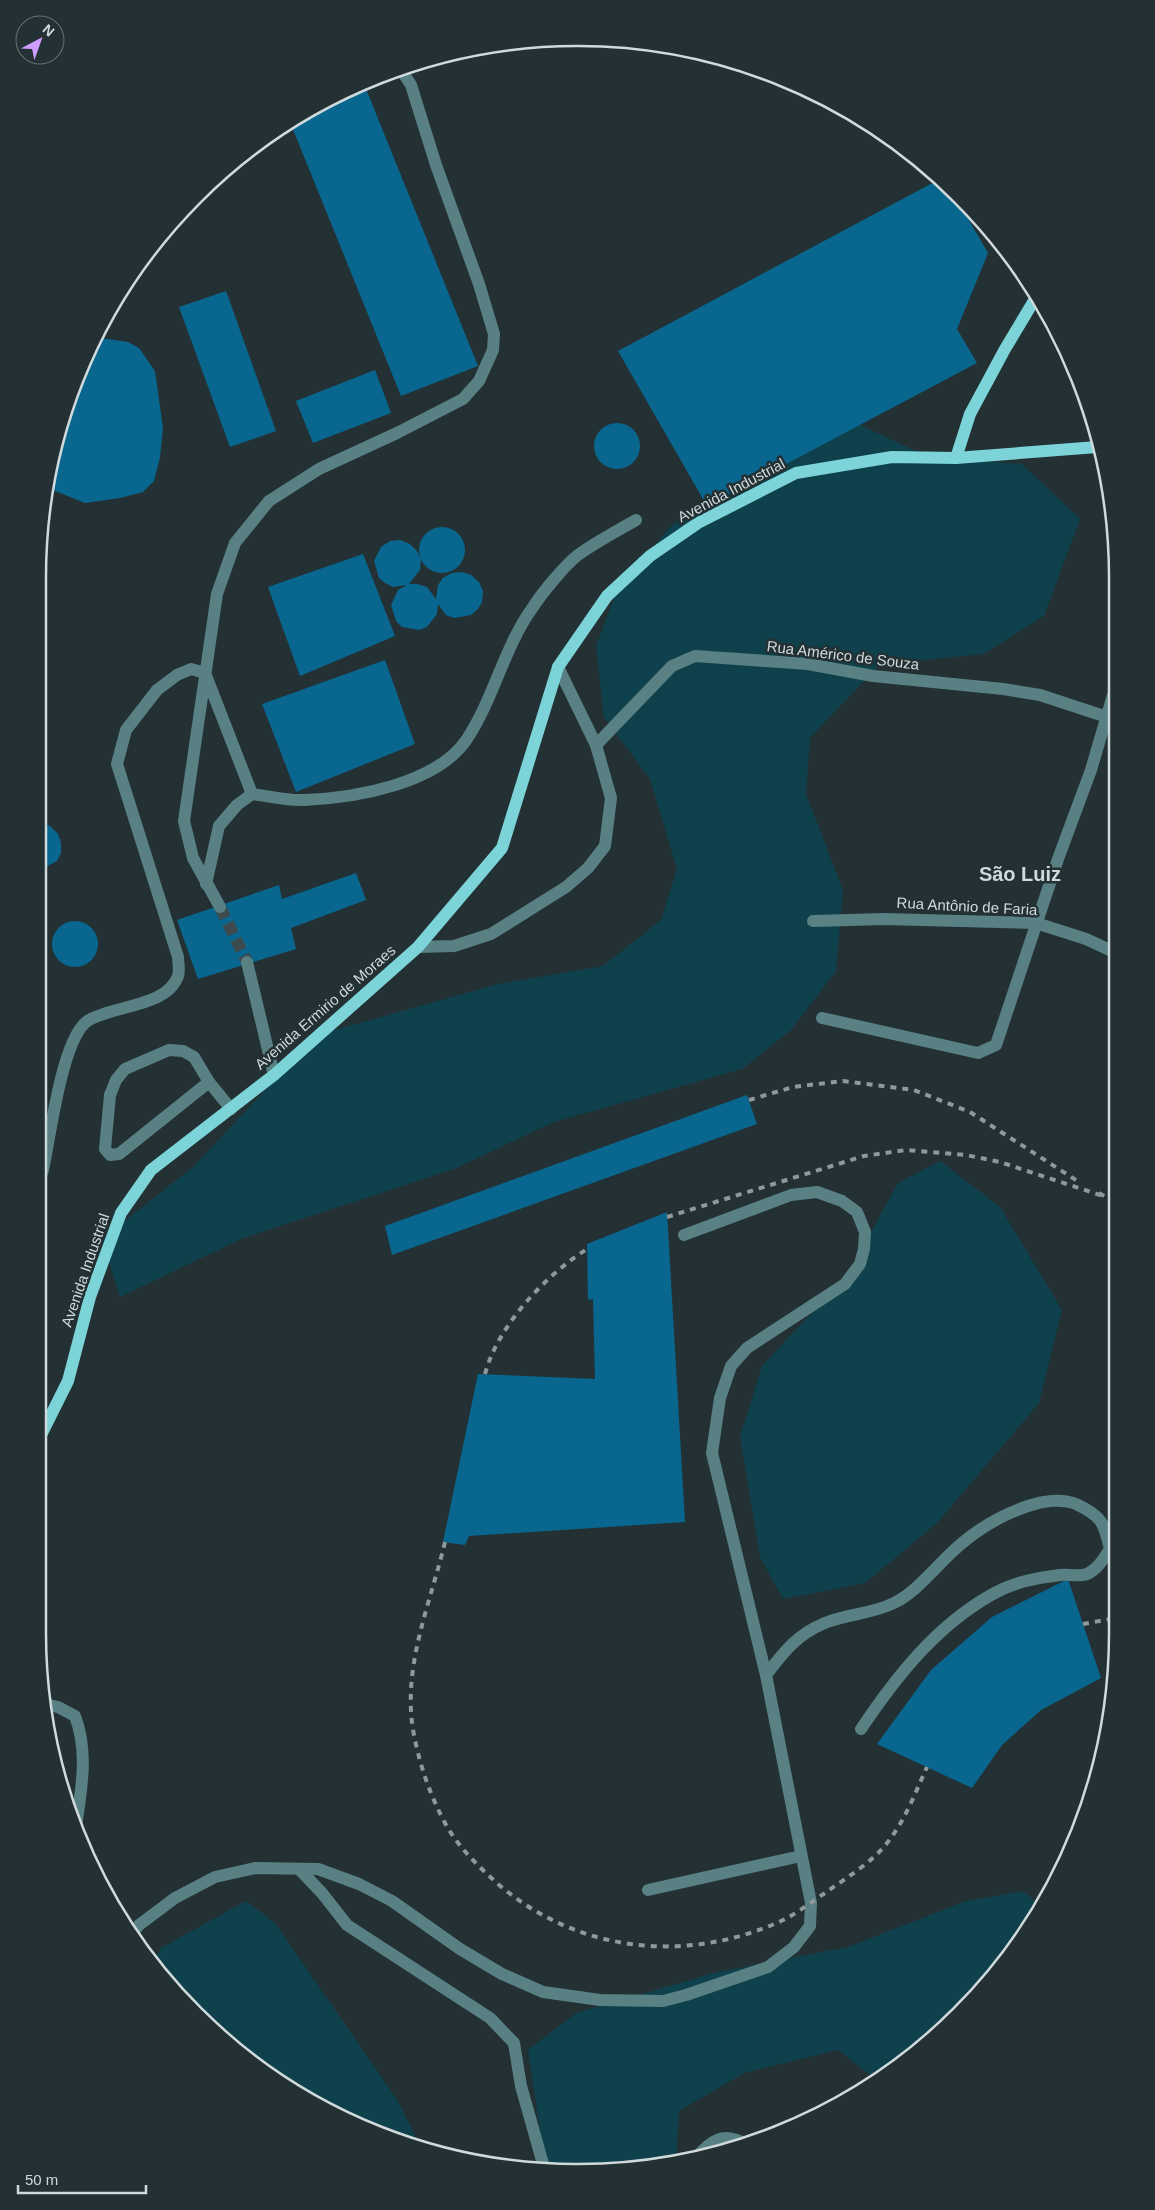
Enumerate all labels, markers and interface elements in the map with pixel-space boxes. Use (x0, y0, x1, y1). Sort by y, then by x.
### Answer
north arrow (15, 15, 65, 65)
text: N (39, 21, 58, 40)
street label: Avenida Industrial (674, 455, 788, 525)
street label: Rua Américo de Souza (766, 637, 921, 673)
district label: São Luiz (979, 863, 1061, 885)
street label: Rua Antônio de Faria (896, 894, 1038, 918)
street label: Avenida Ermirio de Moraes (251, 941, 399, 1073)
street label: Avenida Industrial (58, 1211, 112, 1329)
scale bar (18, 2162, 145, 2194)
text: 50 m (25, 2171, 58, 2188)

